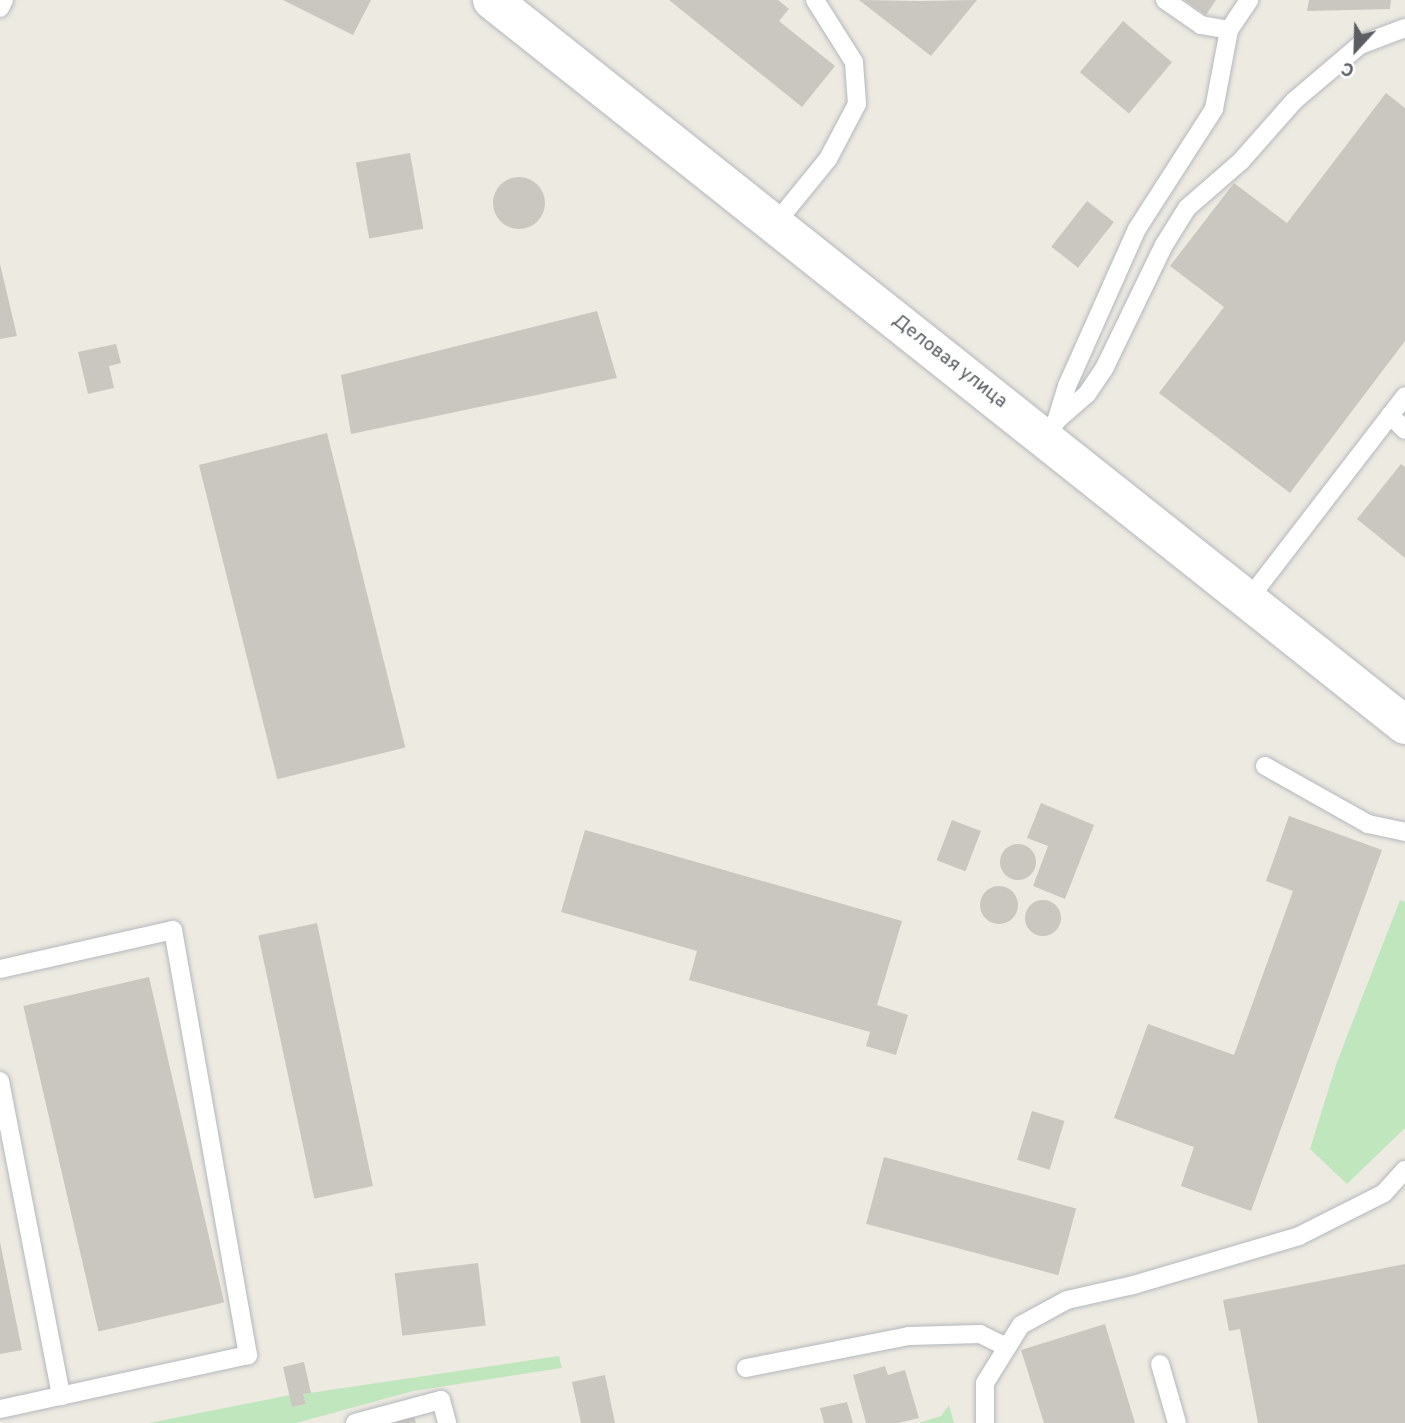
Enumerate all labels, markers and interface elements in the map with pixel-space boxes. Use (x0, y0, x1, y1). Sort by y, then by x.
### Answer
north arrow (1321, 14, 1391, 84)
text: С (1338, 55, 1358, 82)
street label: Деловая улица (887, 310, 1011, 414)

